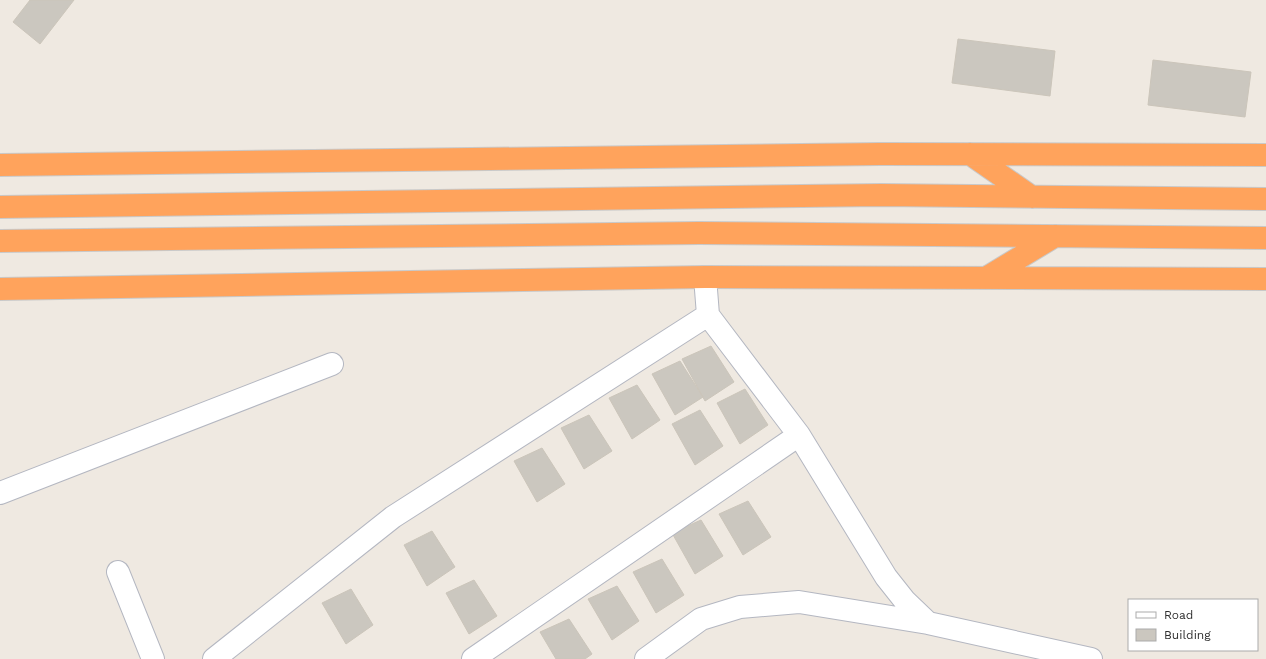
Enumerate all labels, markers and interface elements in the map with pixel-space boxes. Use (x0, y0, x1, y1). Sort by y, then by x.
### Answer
legend (1128, 599, 1258, 651)
text: Road (1164, 608, 1193, 622)
text: Building (1164, 628, 1211, 642)

